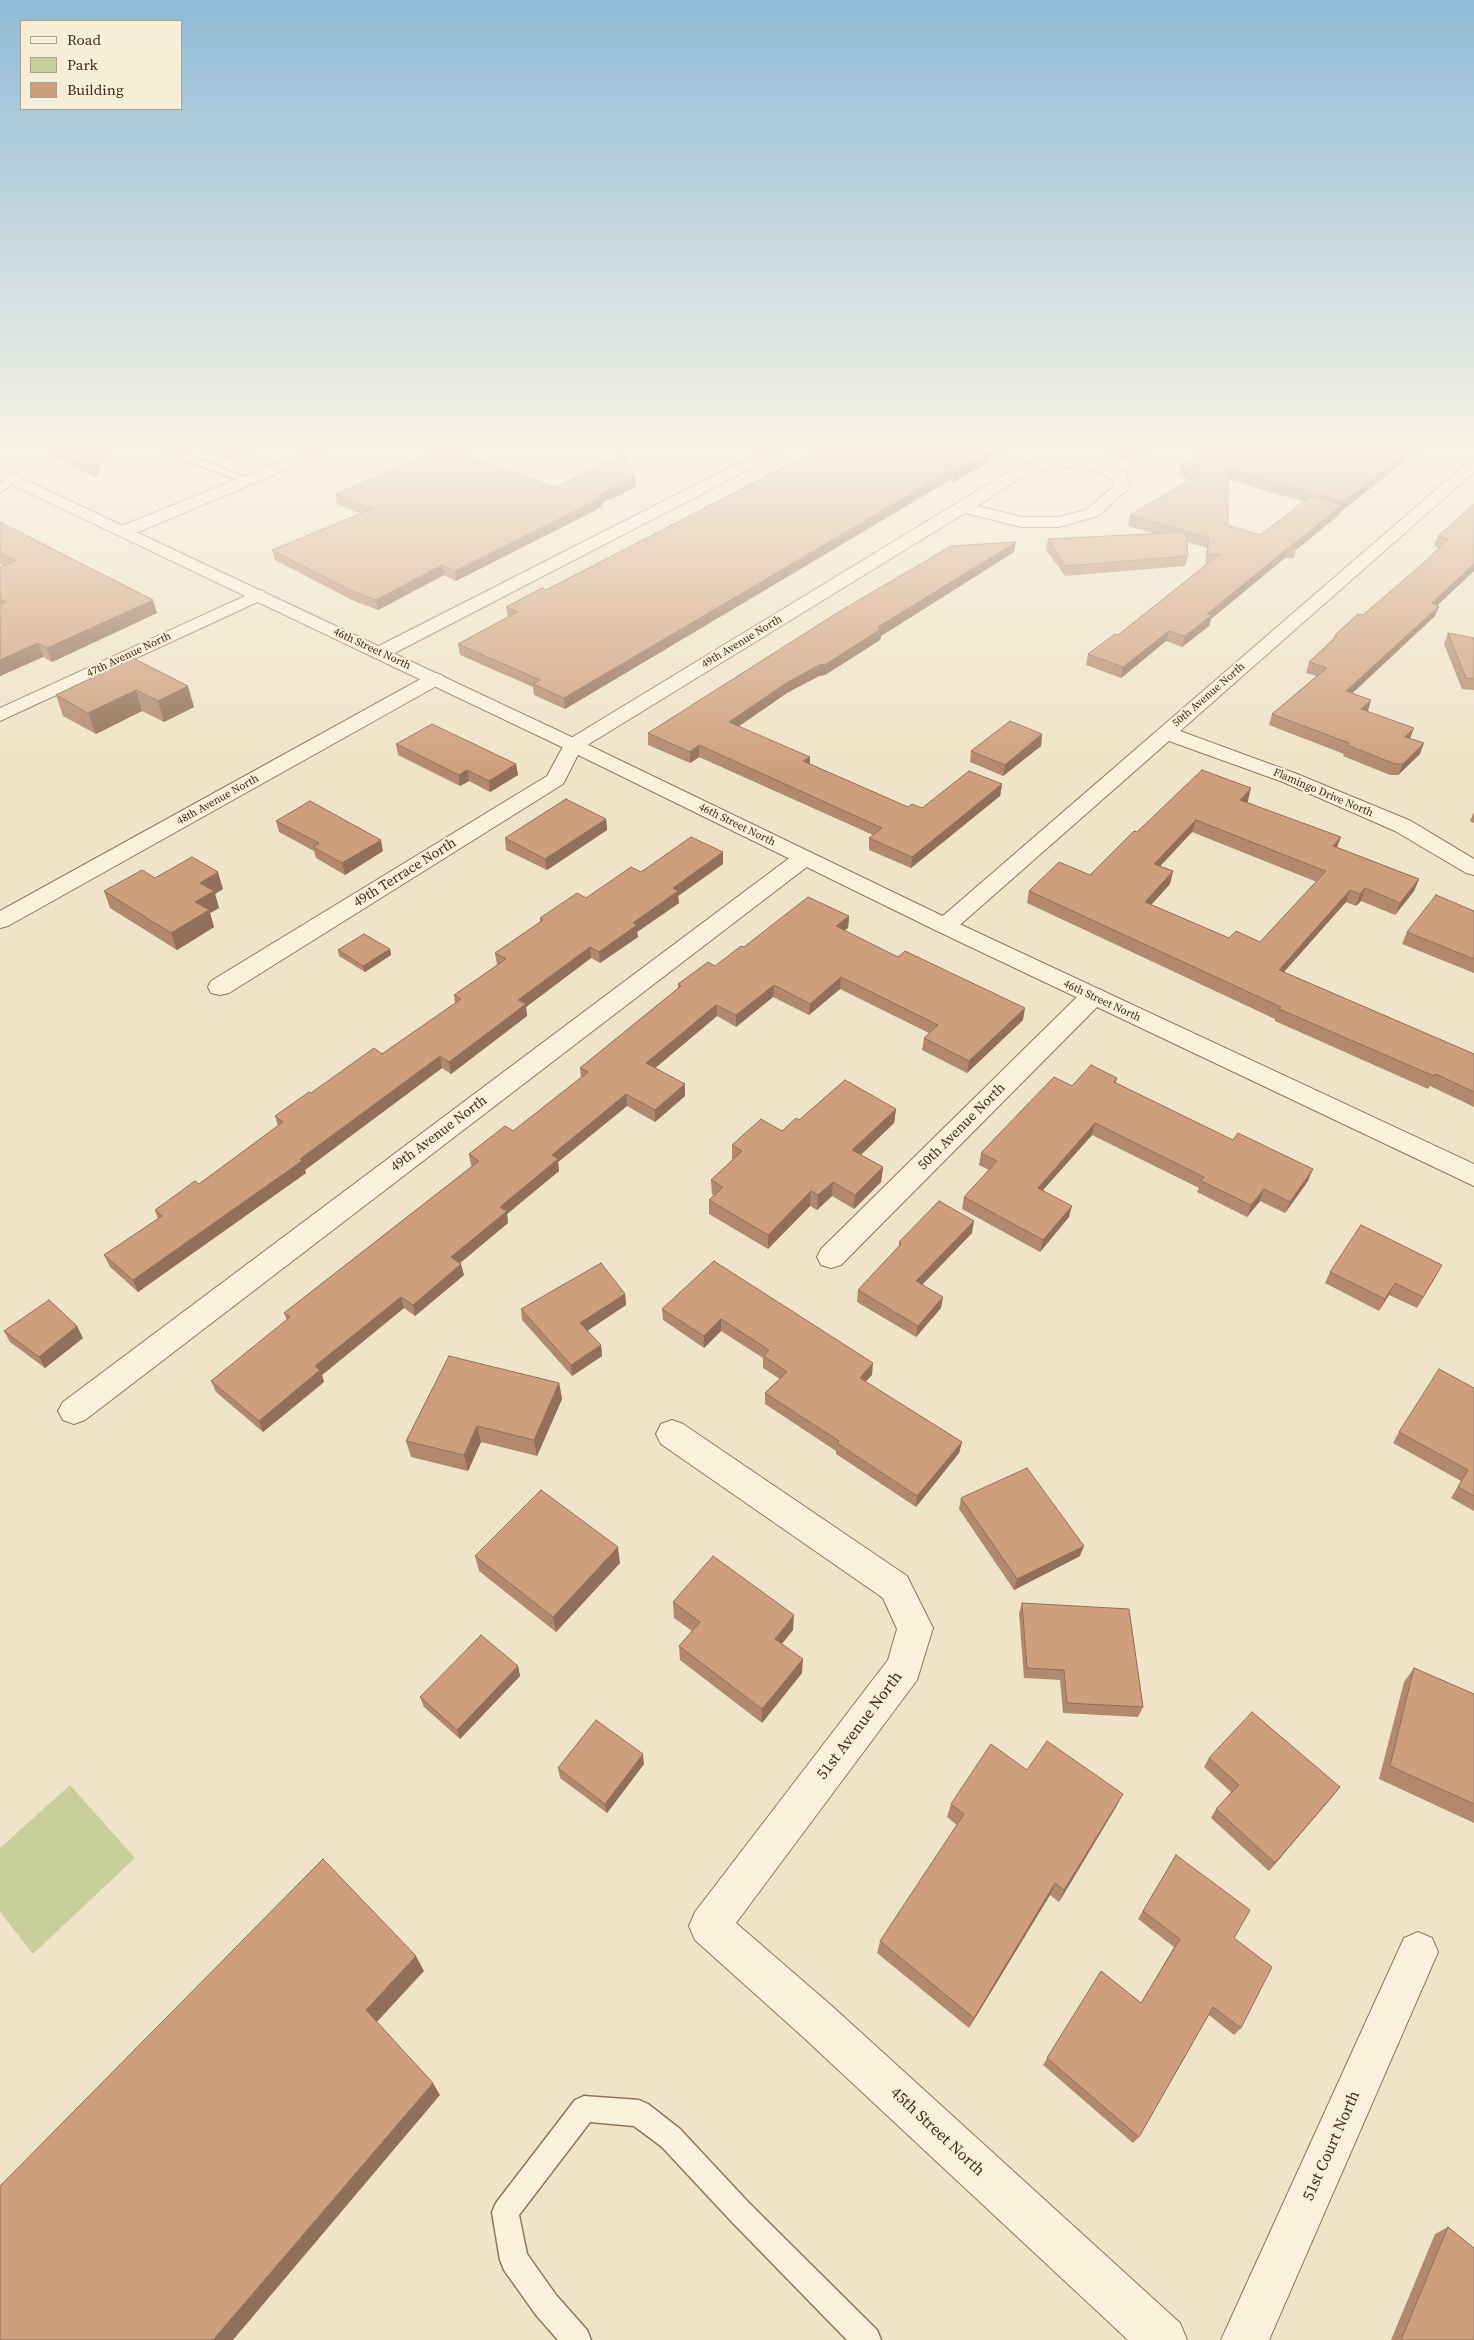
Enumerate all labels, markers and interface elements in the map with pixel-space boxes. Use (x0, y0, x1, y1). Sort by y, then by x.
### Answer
legend (20, 20, 182, 110)
text: Road (67, 29, 101, 50)
text: Park (67, 54, 98, 75)
text: Building (67, 79, 124, 100)
street label: 49th Avenue North (699, 613, 785, 671)
street label: 46th Street North (331, 625, 413, 673)
street label: 47th Avenue North (85, 630, 173, 680)
street label: 50th Avenue North (1170, 660, 1248, 730)
street label: Flamingo Drive North (1271, 766, 1375, 820)
street label: 48th Avenue North (175, 772, 261, 828)
street label: 46th Street North (696, 801, 778, 849)
street label: 49th Terrace North (351, 835, 459, 911)
street label: 46th Street North (1061, 977, 1143, 1025)
street label: 50th Avenue North (915, 1080, 1009, 1174)
street label: 49th Avenue North (387, 1092, 491, 1176)
street label: 51st Avenue North (813, 1668, 907, 1784)
street label: 45th Street North (886, 2083, 988, 2181)
street label: 51st Court North (1299, 2088, 1365, 2204)

